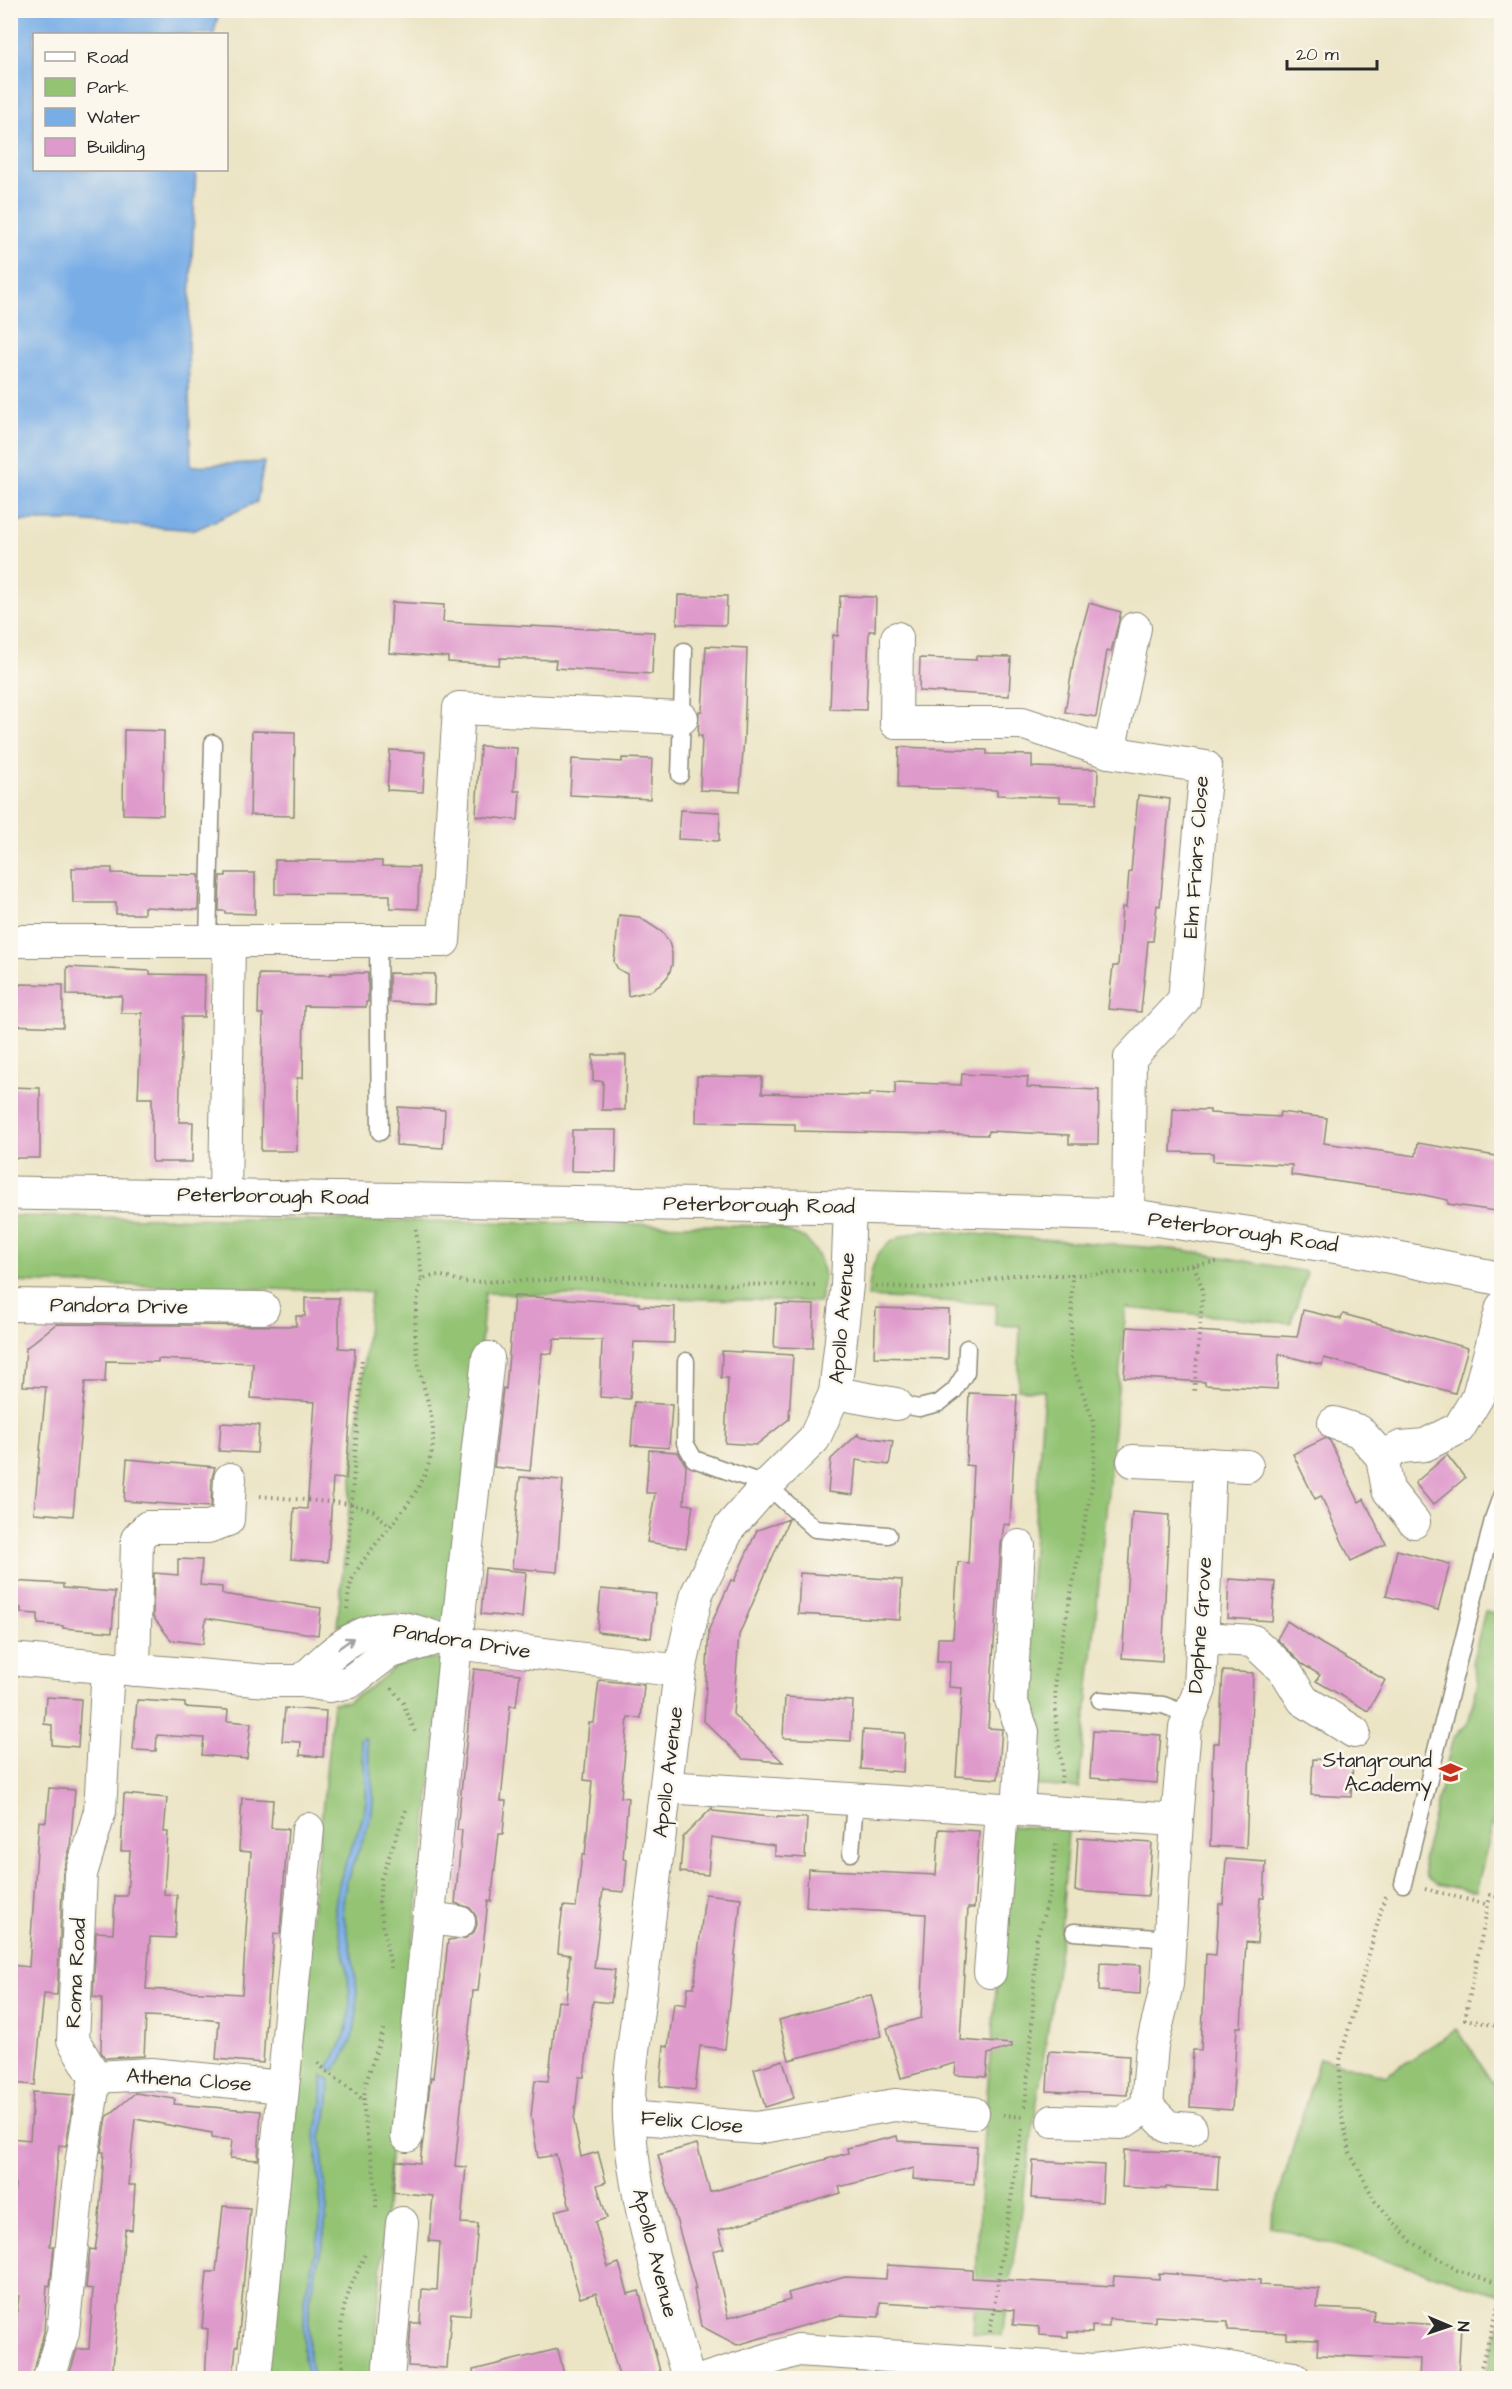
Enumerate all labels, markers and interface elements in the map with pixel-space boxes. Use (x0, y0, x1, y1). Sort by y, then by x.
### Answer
legend (33, 33, 228, 171)
scale bar (1287, 33, 1377, 71)
text: 20 m (1296, 42, 1339, 67)
text: Road (87, 45, 128, 70)
text: Park (87, 75, 129, 100)
text: Water (87, 105, 140, 130)
text: Building (87, 135, 145, 161)
street label: Elm Friars Close (1176, 775, 1216, 939)
street label: Peterborough Road (177, 1180, 369, 1214)
street label: Peterborough Road (663, 1189, 855, 1223)
street label: Peterborough Road (1146, 1204, 1340, 1262)
street label: Apollo Avenue (822, 1251, 863, 1385)
street label: Pandora Drive (50, 1290, 188, 1322)
street label: Daphne Grove (1181, 1556, 1220, 1694)
street label: Pandora Drive (391, 1616, 533, 1666)
one-way arrow (338, 1637, 354, 1649)
street label: Apollo Avenue (646, 1705, 691, 1839)
place label: Stanground Academy (1323, 1746, 1432, 1801)
school or university icon: Stanground Academy (1437, 1759, 1463, 1785)
street label: Roma Road (59, 1917, 93, 2029)
street label: Athena Close (126, 2061, 252, 2099)
street label: Felix Close (640, 2103, 744, 2141)
street label: Apollo Avenue (624, 2185, 685, 2321)
north arrow (1419, 2296, 1479, 2356)
text: N (1452, 2321, 1474, 2332)

